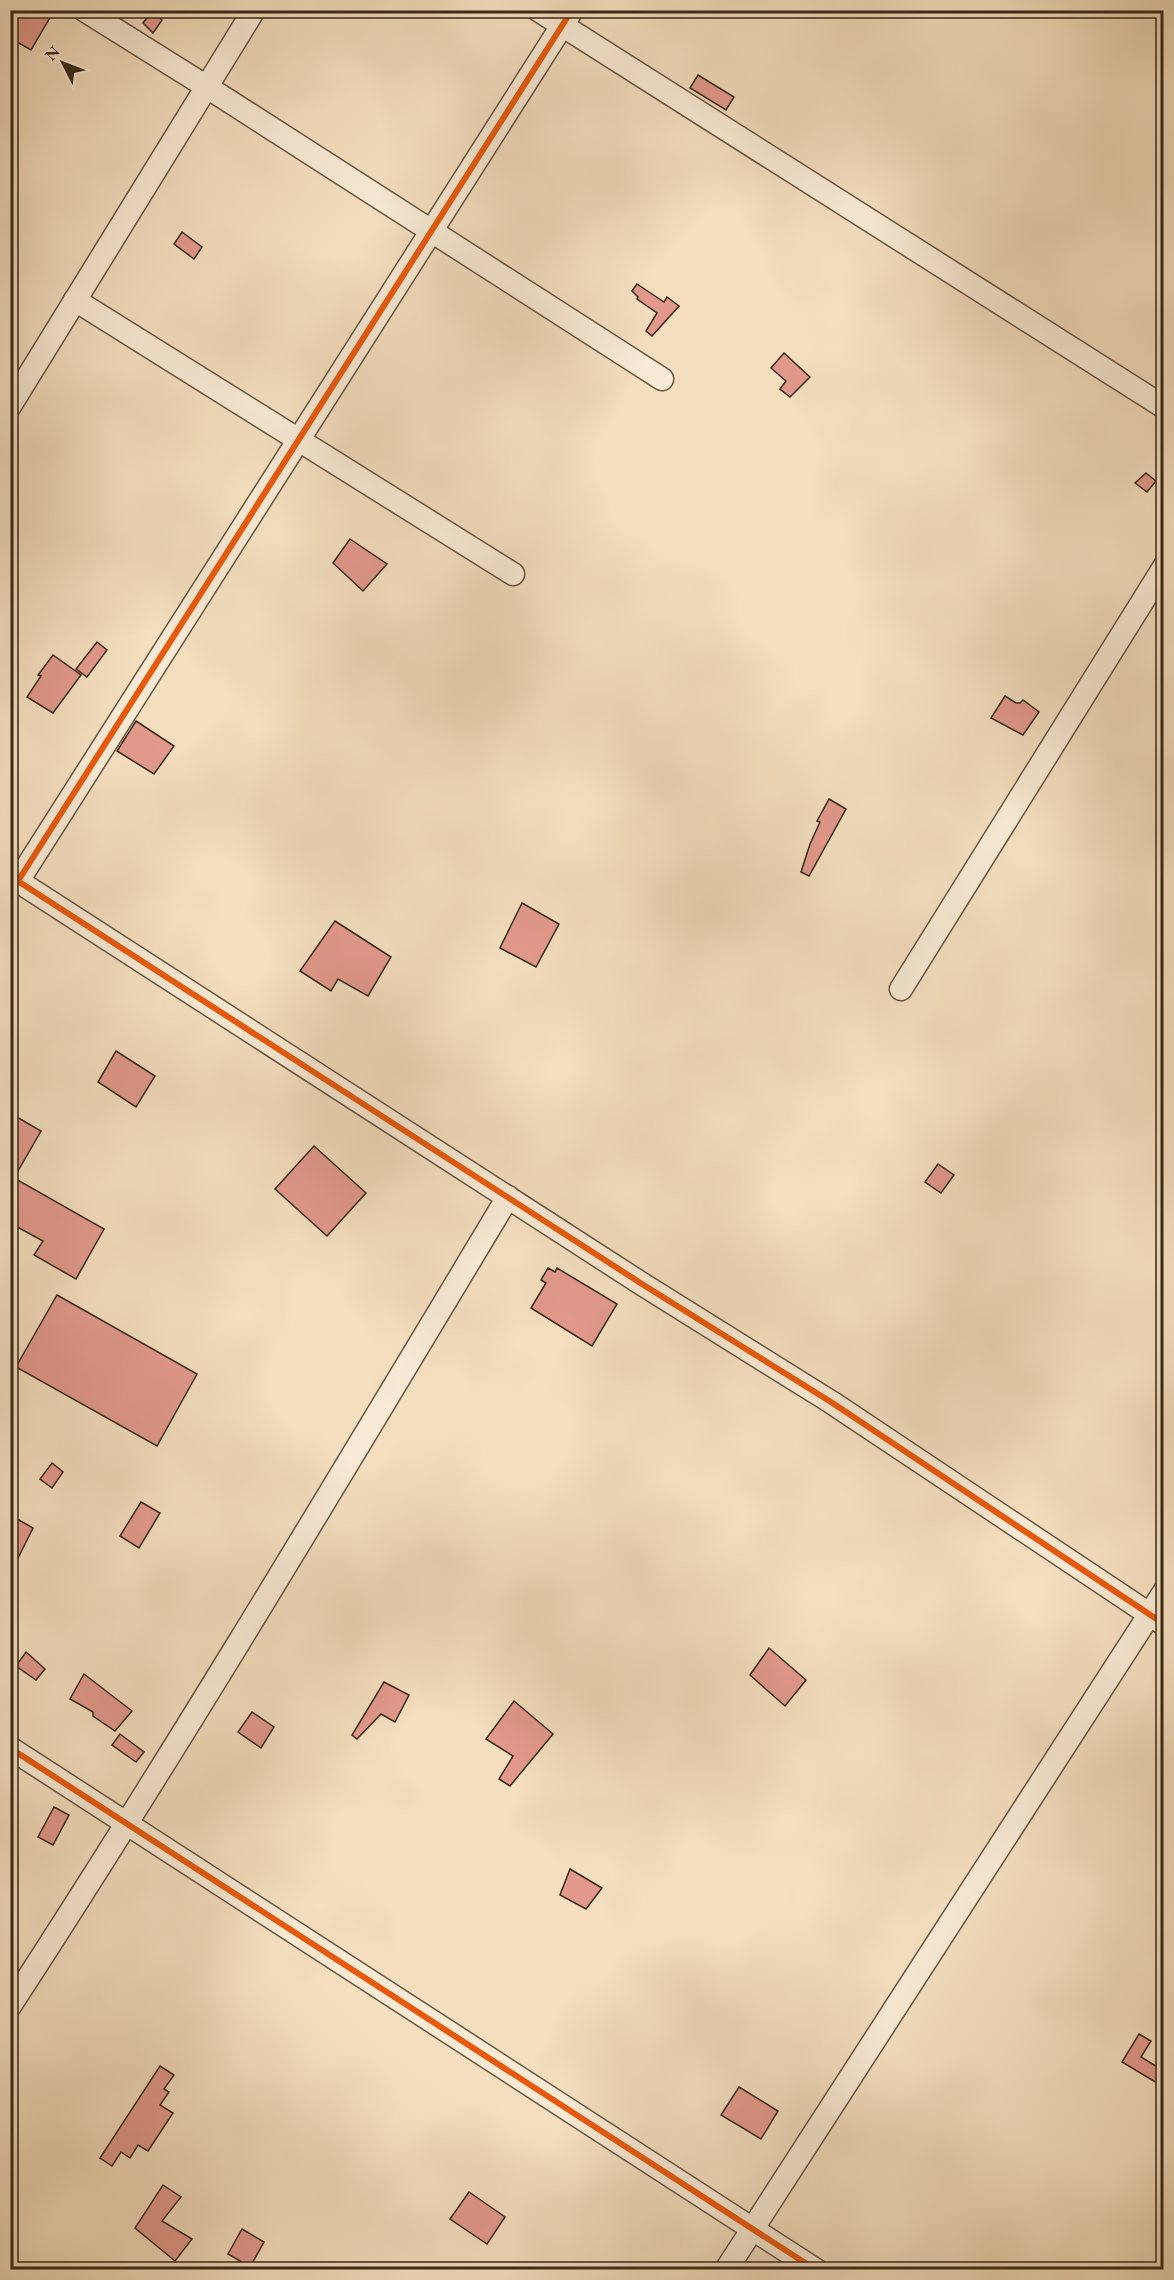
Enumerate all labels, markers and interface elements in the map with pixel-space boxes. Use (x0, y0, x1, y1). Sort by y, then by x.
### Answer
north arrow (33, 33, 93, 93)
text: N (40, 41, 64, 65)

